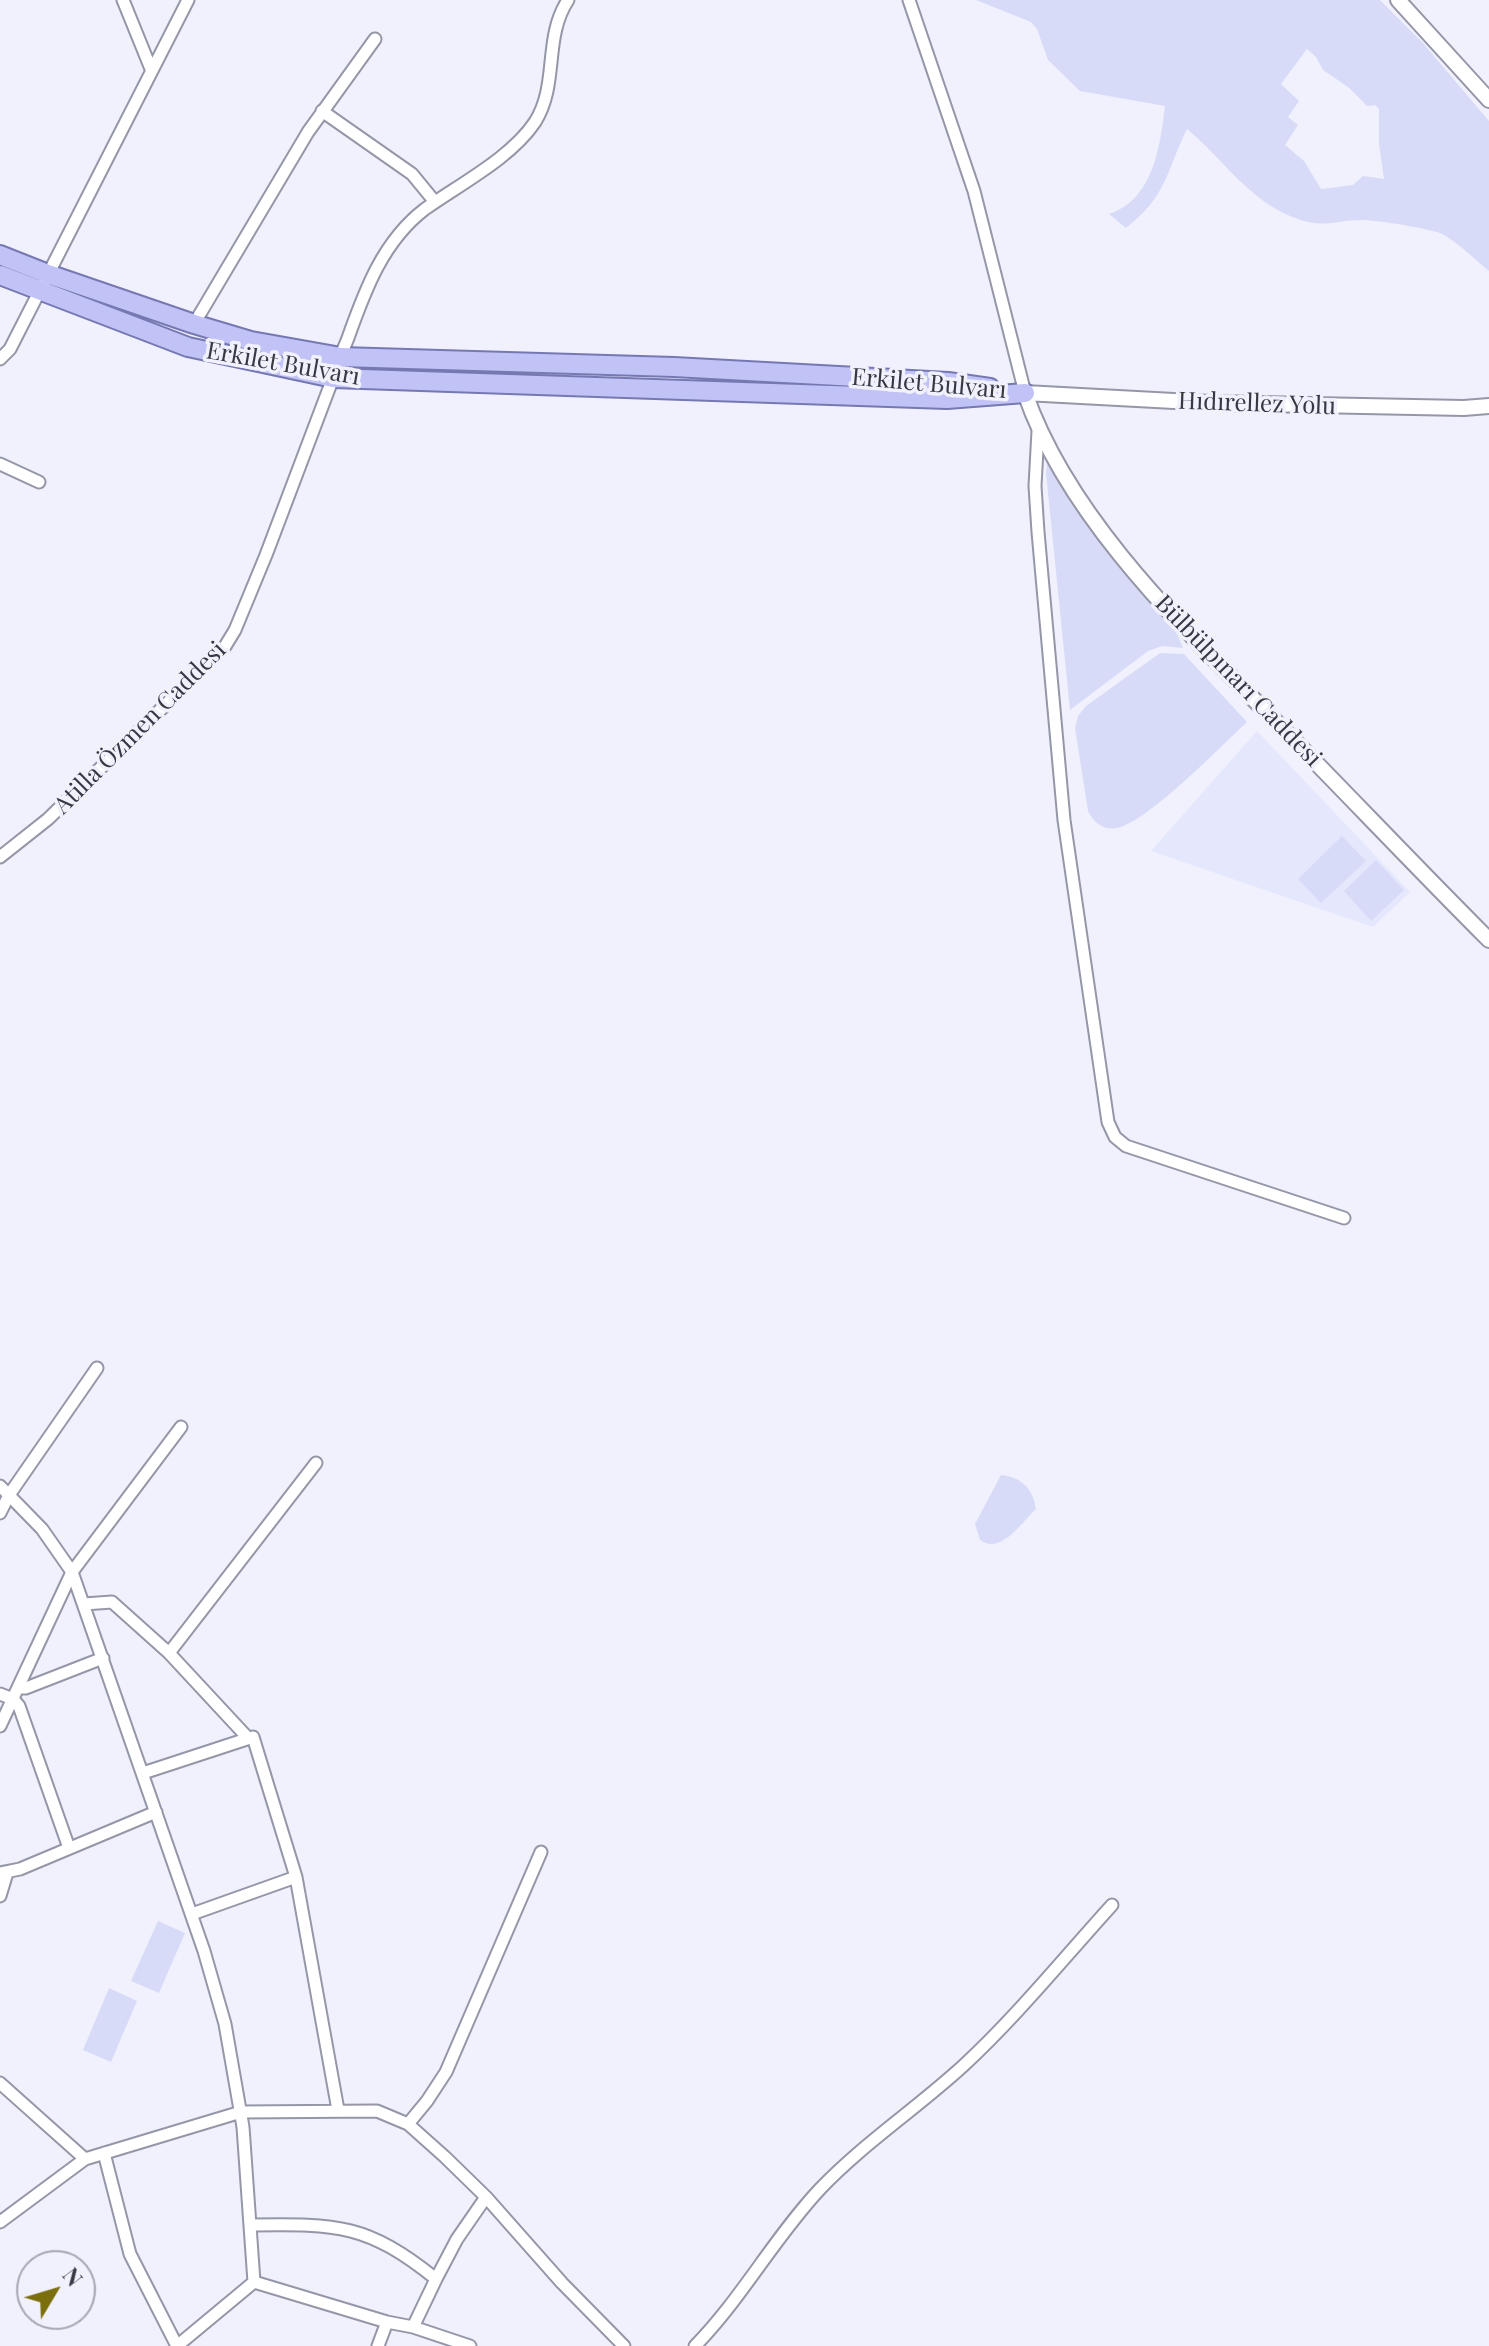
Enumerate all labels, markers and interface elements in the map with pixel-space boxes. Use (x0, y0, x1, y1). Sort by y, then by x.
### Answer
street label: Erkilet Bulvarı (204, 336, 362, 392)
street label: Erkilet Bulvarı (850, 363, 1008, 405)
street label: Hıdırellez Yolu (1178, 387, 1336, 421)
street label: Bülbülpınarı Caddesi (1149, 589, 1327, 773)
street label: Atilla Özmen Caddesi (48, 636, 232, 820)
north arrow (16, 2250, 96, 2330)
text: N (57, 2261, 90, 2292)

